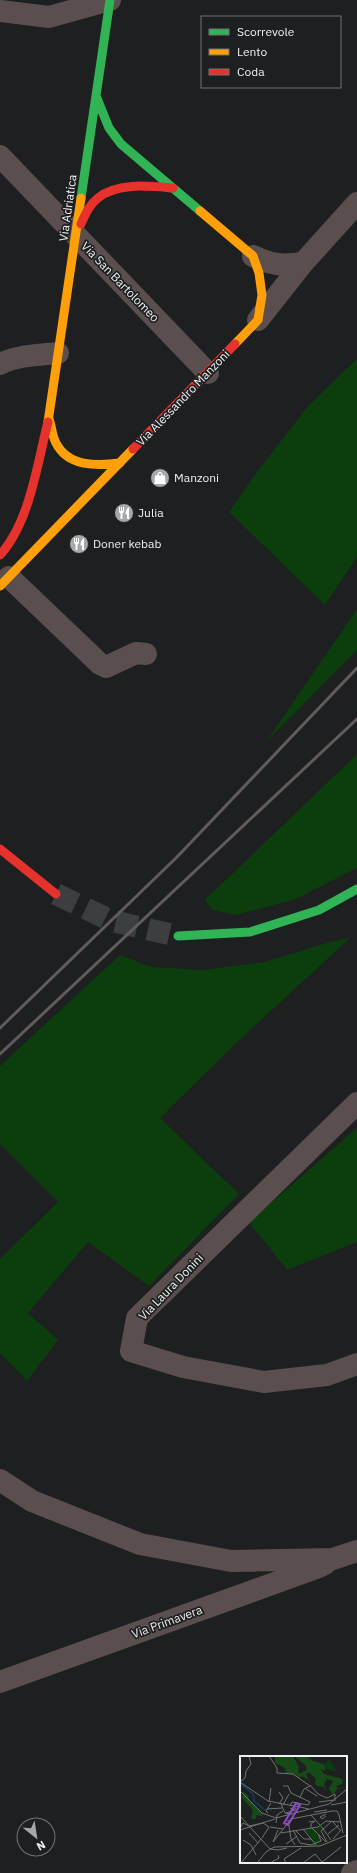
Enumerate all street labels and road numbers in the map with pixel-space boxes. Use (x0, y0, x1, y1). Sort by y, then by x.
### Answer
street label: Via Adriatica (55, 173, 80, 242)
street label: Via San Bartolomeo (78, 238, 163, 325)
street label: Via Alessandro Manzoni (133, 346, 232, 449)
street label: Via Laura Donini (135, 1250, 206, 1323)
street label: Via Primavera (129, 1602, 205, 1641)

